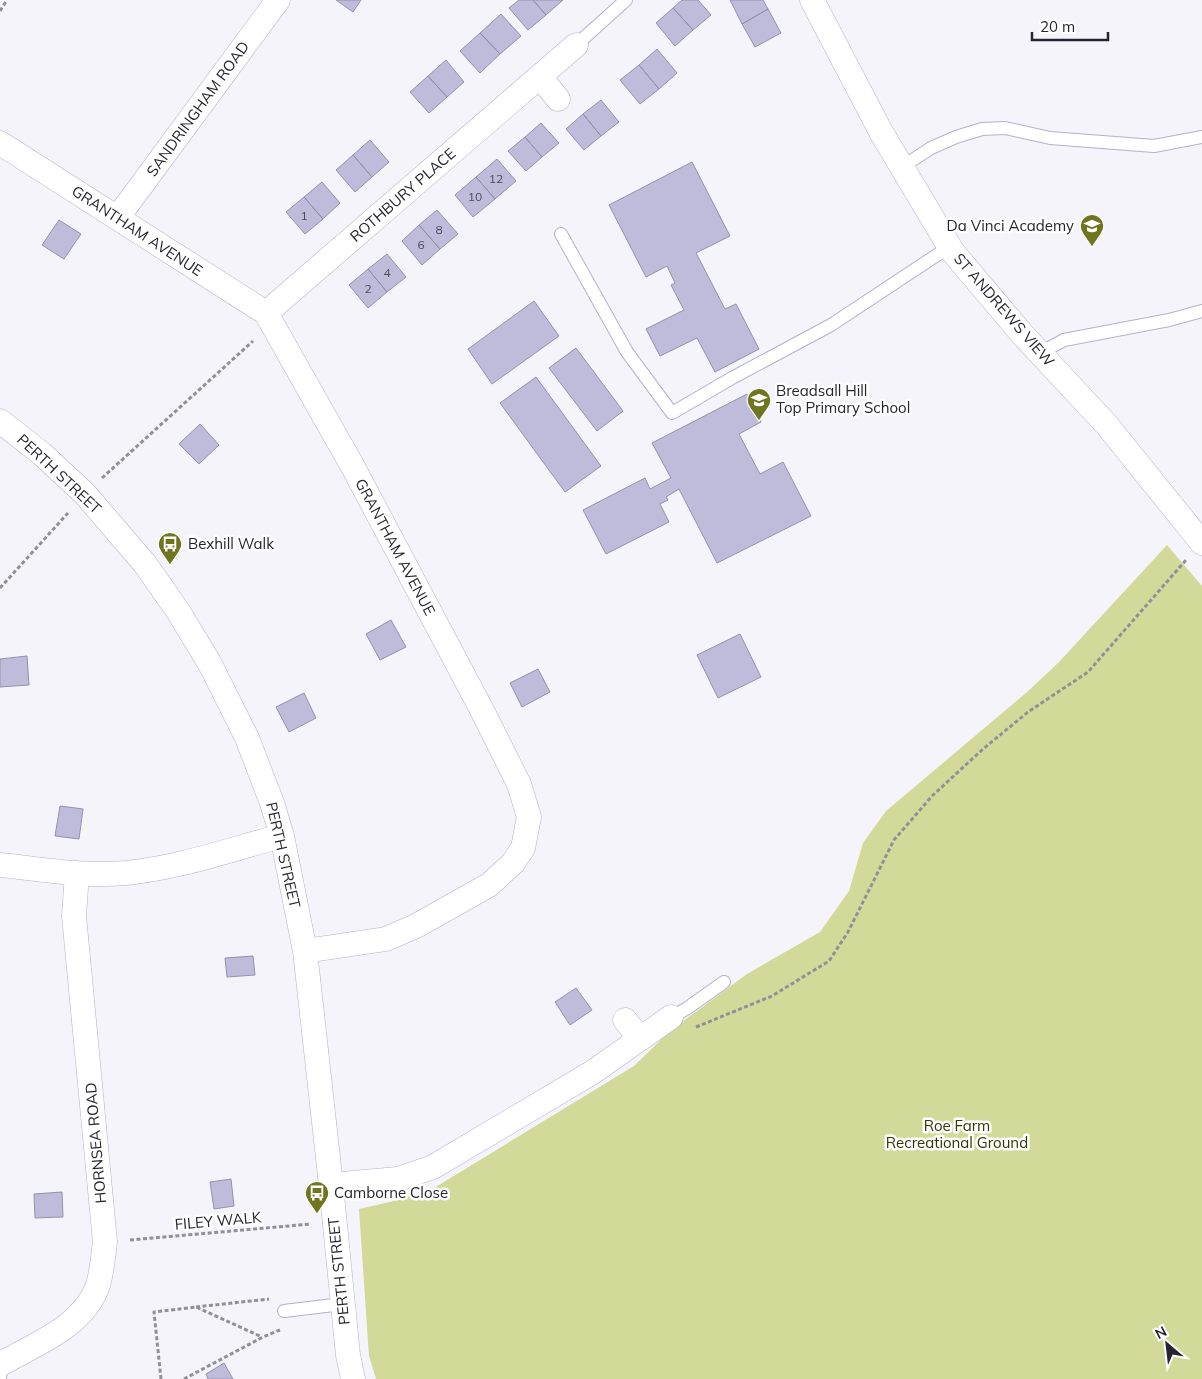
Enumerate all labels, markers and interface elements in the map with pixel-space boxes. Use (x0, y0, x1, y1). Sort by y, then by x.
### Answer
scale bar (1032, 10, 1108, 42)
text: 20 m (1040, 17, 1075, 36)
street label: SANDRINGHAM ROAD (142, 37, 253, 180)
street label: ROTHBURY PLACE (346, 143, 460, 246)
house number: 12 (489, 171, 503, 186)
street label: GRANTHAM AVENUE (68, 181, 206, 280)
house number: 10 (468, 189, 482, 204)
house number: 1 (300, 208, 308, 223)
school or university icon: Da Vinci Academy (1079, 213, 1105, 247)
place label: Da Vinci Academy (947, 216, 1074, 235)
house number: 8 (435, 222, 443, 237)
house number: 6 (417, 237, 425, 252)
street label: ST ANDREWS VIEW (950, 249, 1059, 371)
house number: 4 (383, 265, 391, 280)
house number: 2 (364, 281, 372, 296)
place label: Breadsall Hill Top Primary School (776, 381, 910, 417)
school or university icon: Breadsall Hill Top Primary School (746, 387, 772, 421)
street label: PERTH STREET (13, 430, 105, 517)
street label: GRANTHAM AVENUE (351, 475, 440, 619)
bus stop icon: Bexhill Walk (157, 531, 183, 565)
place label: Bexhill Walk (188, 534, 274, 553)
street label: PERTH STREET (262, 800, 305, 910)
street label: HORNSEA ROAD (81, 1082, 110, 1204)
park label: Roe Farm Recreational Ground (886, 1116, 1028, 1152)
bus stop icon: Camborne Close (304, 1180, 330, 1214)
place label: Camborne Close (334, 1183, 448, 1202)
street label: FILEY WALK (174, 1207, 263, 1234)
street label: PERTH STREET (323, 1216, 354, 1326)
north arrow (1142, 1319, 1192, 1369)
text: N (1152, 1322, 1170, 1343)

